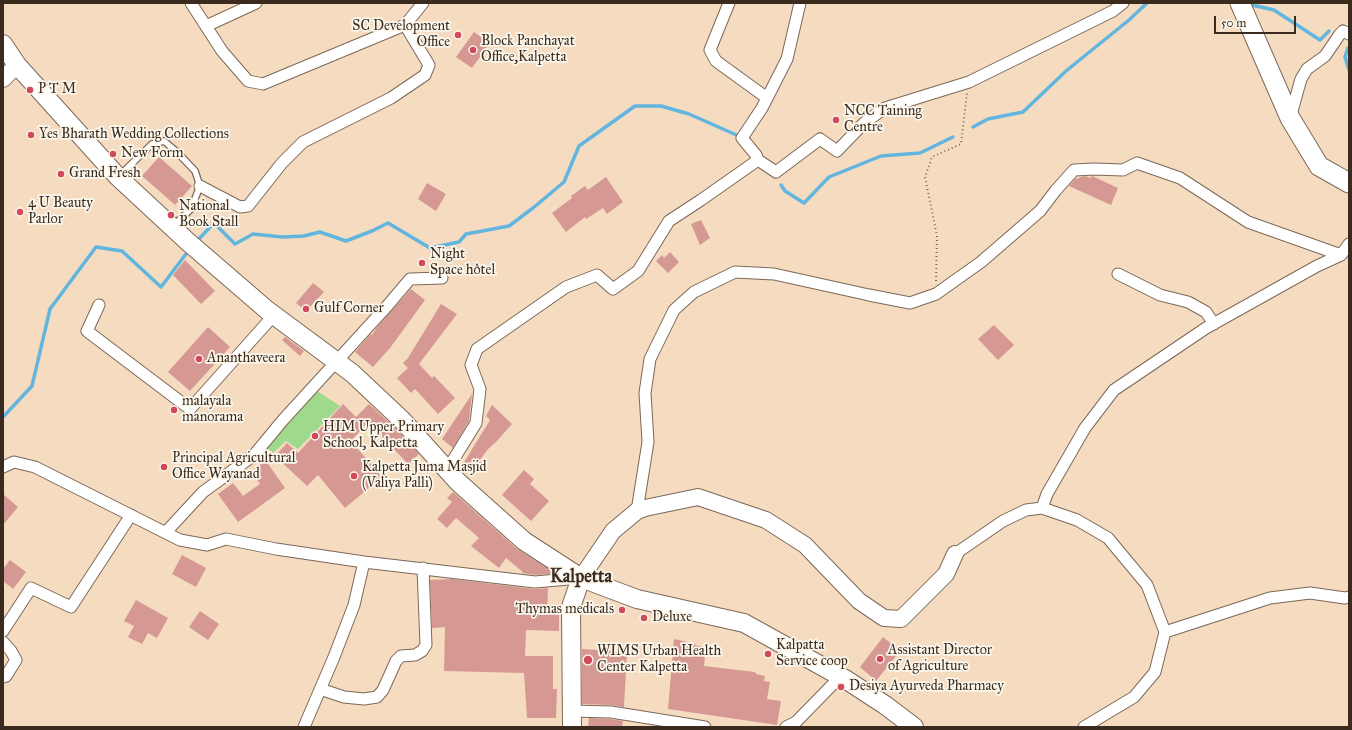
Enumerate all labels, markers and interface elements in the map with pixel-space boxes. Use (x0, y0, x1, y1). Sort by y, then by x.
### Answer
scale bar (1216, 8, 1298, 34)
text: 50 m (1221, 16, 1246, 30)
place label: SC Development Office (352, 19, 450, 52)
marker: SC Development Office (453, 30, 463, 40)
place label: Block Panchayat Office,Kalpetta (481, 34, 575, 66)
marker: Block Panchayat Office,Kalpetta (468, 45, 478, 55)
place label: P T M (38, 82, 76, 98)
marker: P T M (25, 85, 35, 95)
place label: NCC Taining Centre (844, 104, 922, 136)
marker: NCC Taining Centre (831, 115, 841, 125)
place label: Yes Bharath Wedding Collections (39, 127, 229, 143)
marker: Yes Bharath Wedding Collections (26, 130, 36, 140)
place label: New Form (121, 146, 184, 162)
marker: New Form (108, 149, 118, 159)
place label: Grand Fresh (69, 166, 141, 182)
marker: Grand Fresh (56, 169, 66, 179)
place label: 4 U Beauty Parlor (28, 196, 93, 228)
place label: National Book Stall (179, 199, 239, 232)
marker: 4 U Beauty Parlor (15, 207, 25, 217)
marker: National Book Stall (166, 210, 176, 220)
place label: Night Space hôtel (430, 247, 495, 280)
marker: Night Space hôtel (417, 258, 427, 268)
place label: Gulf Corner (314, 301, 384, 317)
marker: Gulf Corner (301, 304, 311, 314)
place label: Ananthaveera (207, 351, 285, 367)
marker: Ananthaveera (194, 354, 204, 364)
place label: malayala manorama (182, 394, 243, 426)
marker: malayala manorama (169, 405, 179, 415)
place label: HIM Upper Primary School, Kalpetta (323, 420, 444, 452)
marker: HIM Upper Primary School, Kalpetta (310, 431, 320, 441)
place label: Principal Agricultural Office Wayanad (172, 451, 296, 484)
place label: Kalpetta Juma Masjid (Valiya Palli) (362, 460, 486, 492)
marker: Principal Agricultural Office Wayanad (159, 462, 169, 472)
marker: Kalpetta Juma Masjid (Valiya Palli) (349, 471, 359, 481)
district label: Kalpetta (550, 567, 612, 589)
place label: Thymas medicals (515, 602, 614, 618)
marker: Thymas medicals (617, 605, 627, 615)
place label: Deluxe (652, 610, 692, 626)
marker: Deluxe (639, 613, 649, 623)
place label: Kalpatta Service coop (776, 638, 848, 670)
place label: Assistant Director of Agriculture (888, 643, 992, 676)
place label: WIMS Urban Health Center Kalpetta (597, 644, 721, 676)
marker: Kalpatta Service coop (763, 649, 773, 659)
marker: WIMS Urban Health Center Kalpetta (582, 654, 594, 666)
marker: Assistant Director of Agriculture (875, 654, 885, 664)
place label: Desiya Ayurveda Pharmacy (849, 679, 1004, 695)
marker: Desiya Ayurveda Pharmacy (836, 682, 846, 692)

